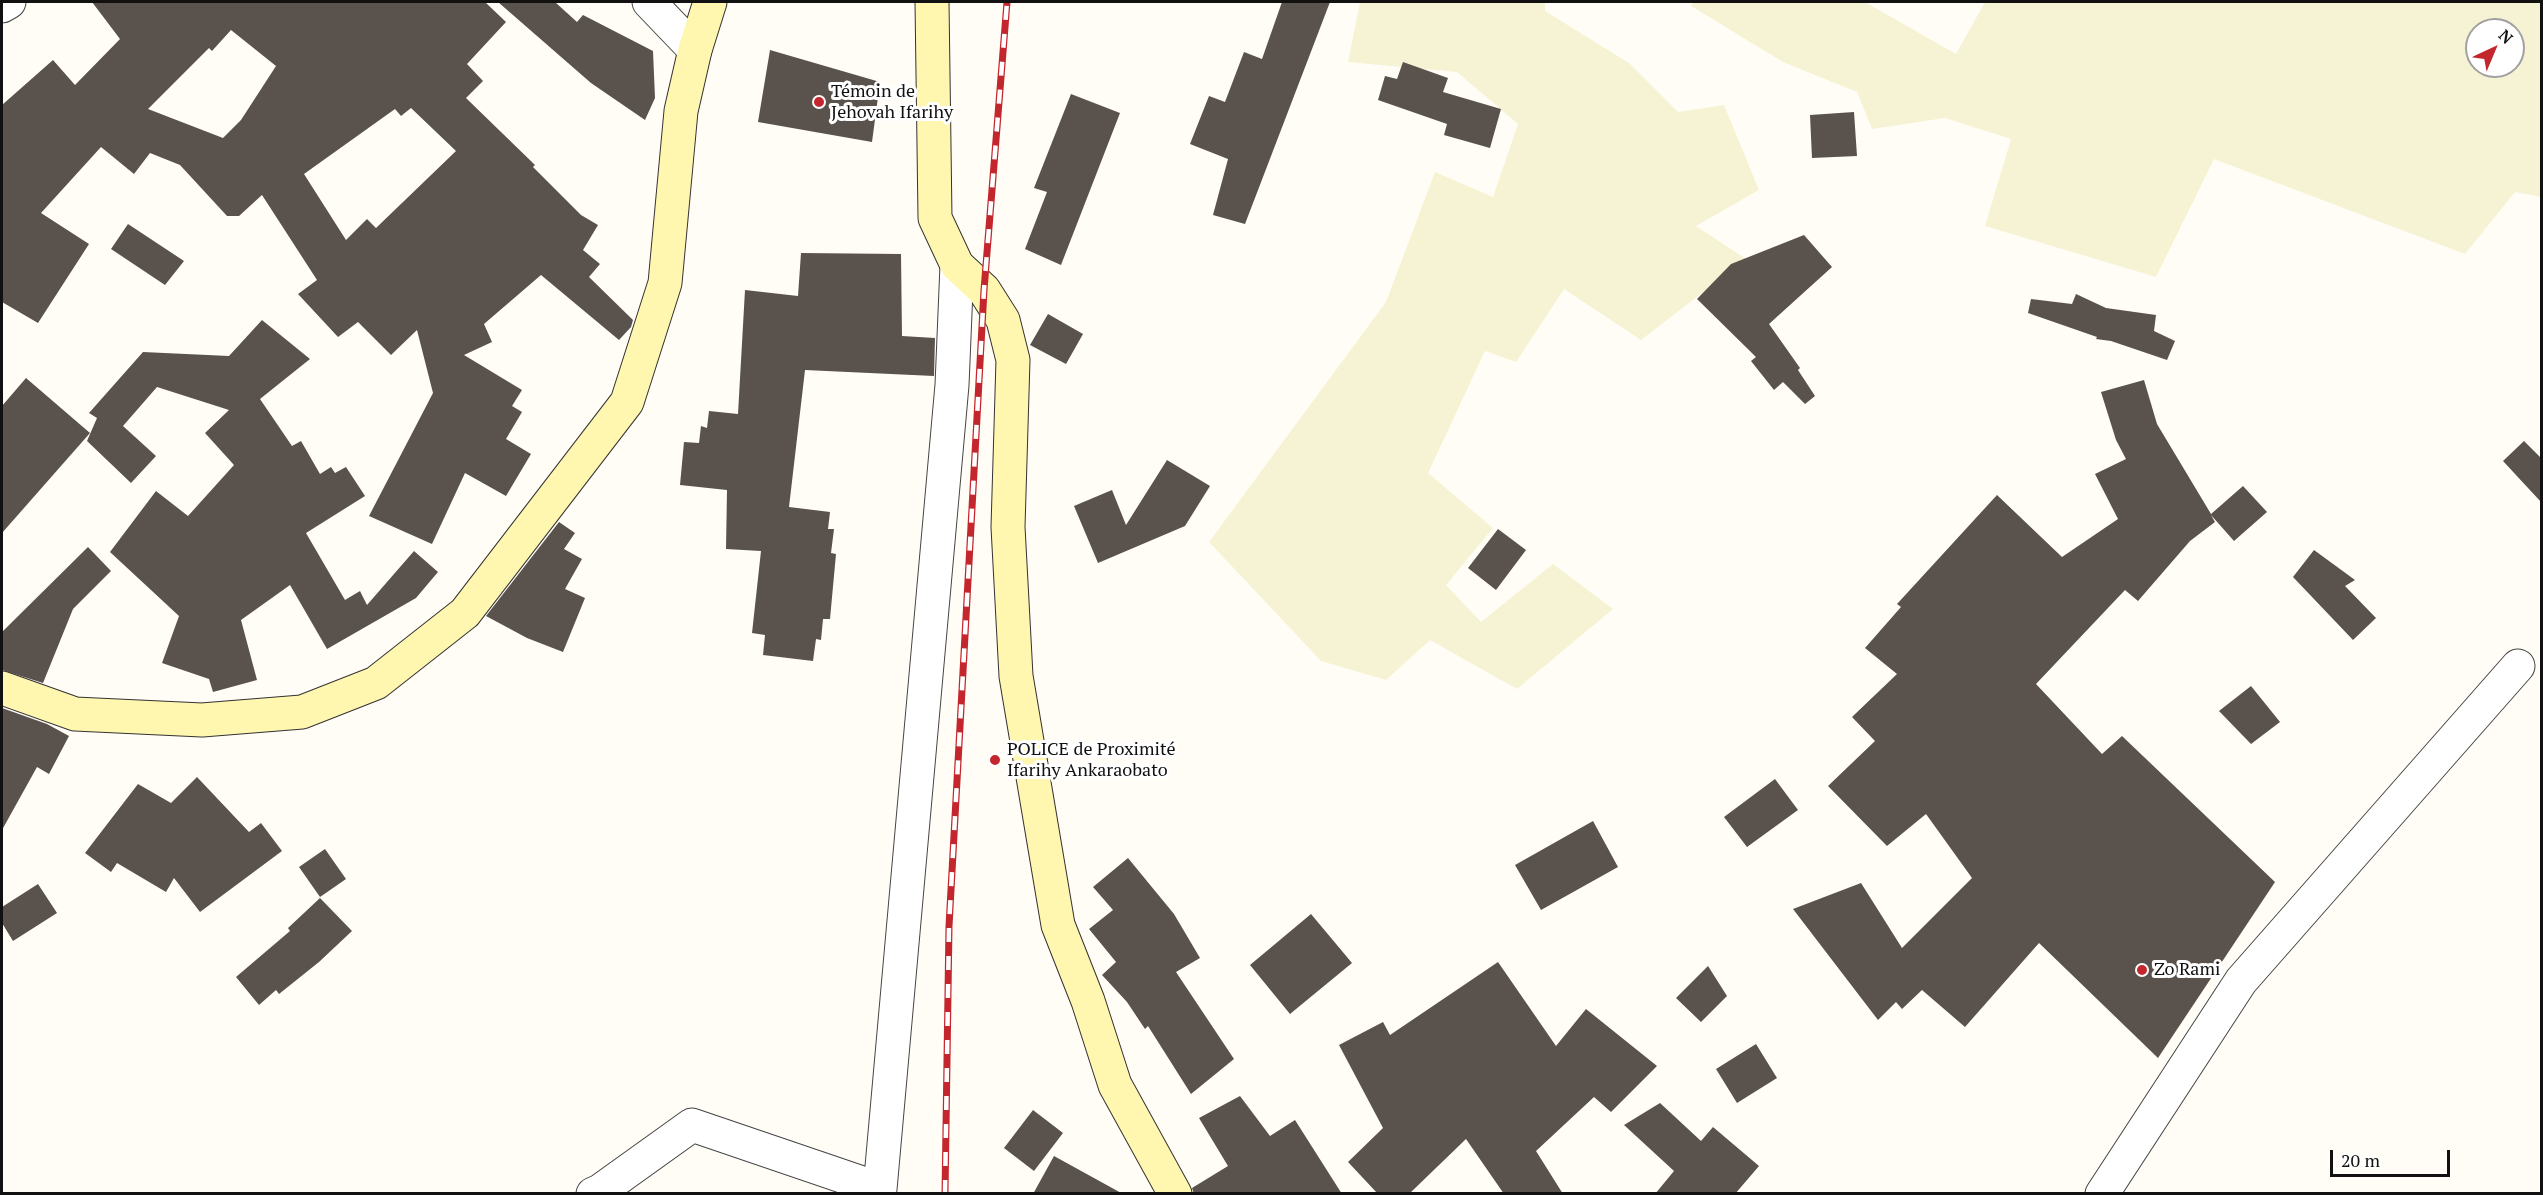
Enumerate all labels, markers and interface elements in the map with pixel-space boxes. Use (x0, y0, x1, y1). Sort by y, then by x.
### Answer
north arrow (2465, 18, 2525, 78)
text: N (2494, 24, 2518, 49)
place label: Témoin de Jehovah Ifarihy (831, 81, 953, 124)
marker: Témoin de Jehovah Ifarihy (812, 95, 826, 109)
place label: POLICE de Proximité Ifarihy Ankaraobato (1007, 739, 1176, 782)
marker: POLICE de Proximité Ifarihy Ankaraobato (988, 753, 1002, 767)
place label: Zo Rami (2154, 959, 2220, 981)
marker: Zo Rami (2135, 963, 2149, 977)
scale bar (2333, 1138, 2453, 1176)
text: 20 m (2341, 1148, 2380, 1172)

